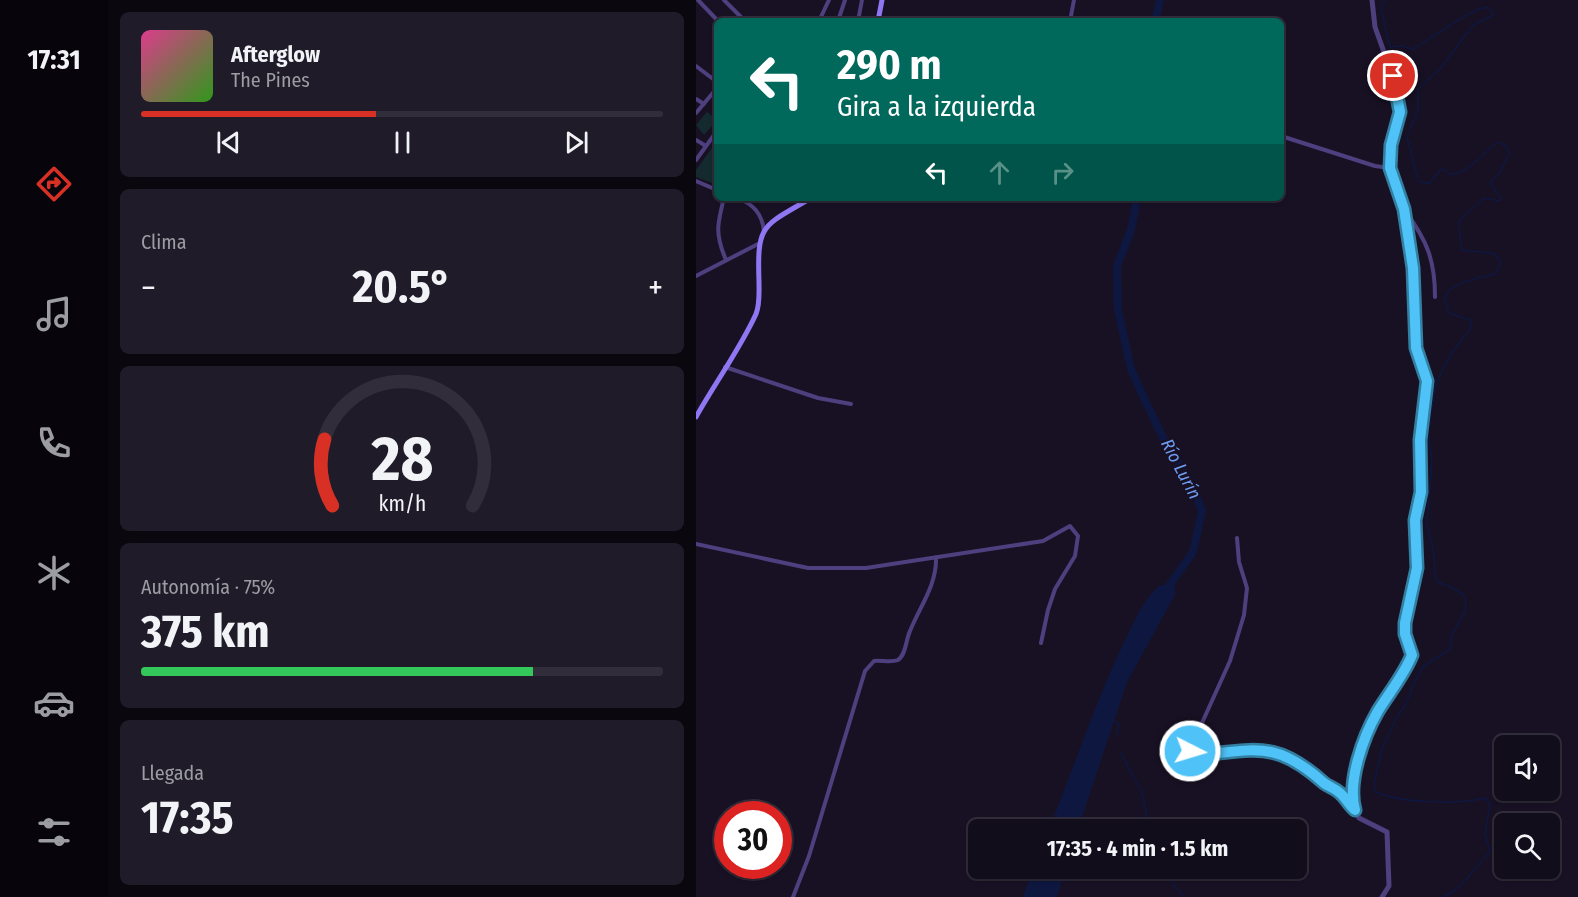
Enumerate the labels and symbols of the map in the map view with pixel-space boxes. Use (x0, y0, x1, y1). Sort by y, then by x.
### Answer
pin (1367, 50, 1418, 101)
water label: Río Lurín (1156, 435, 1206, 503)
position arrow (1158, 719, 1222, 783)
speed limit sign: 30 (714, 801, 792, 879)

